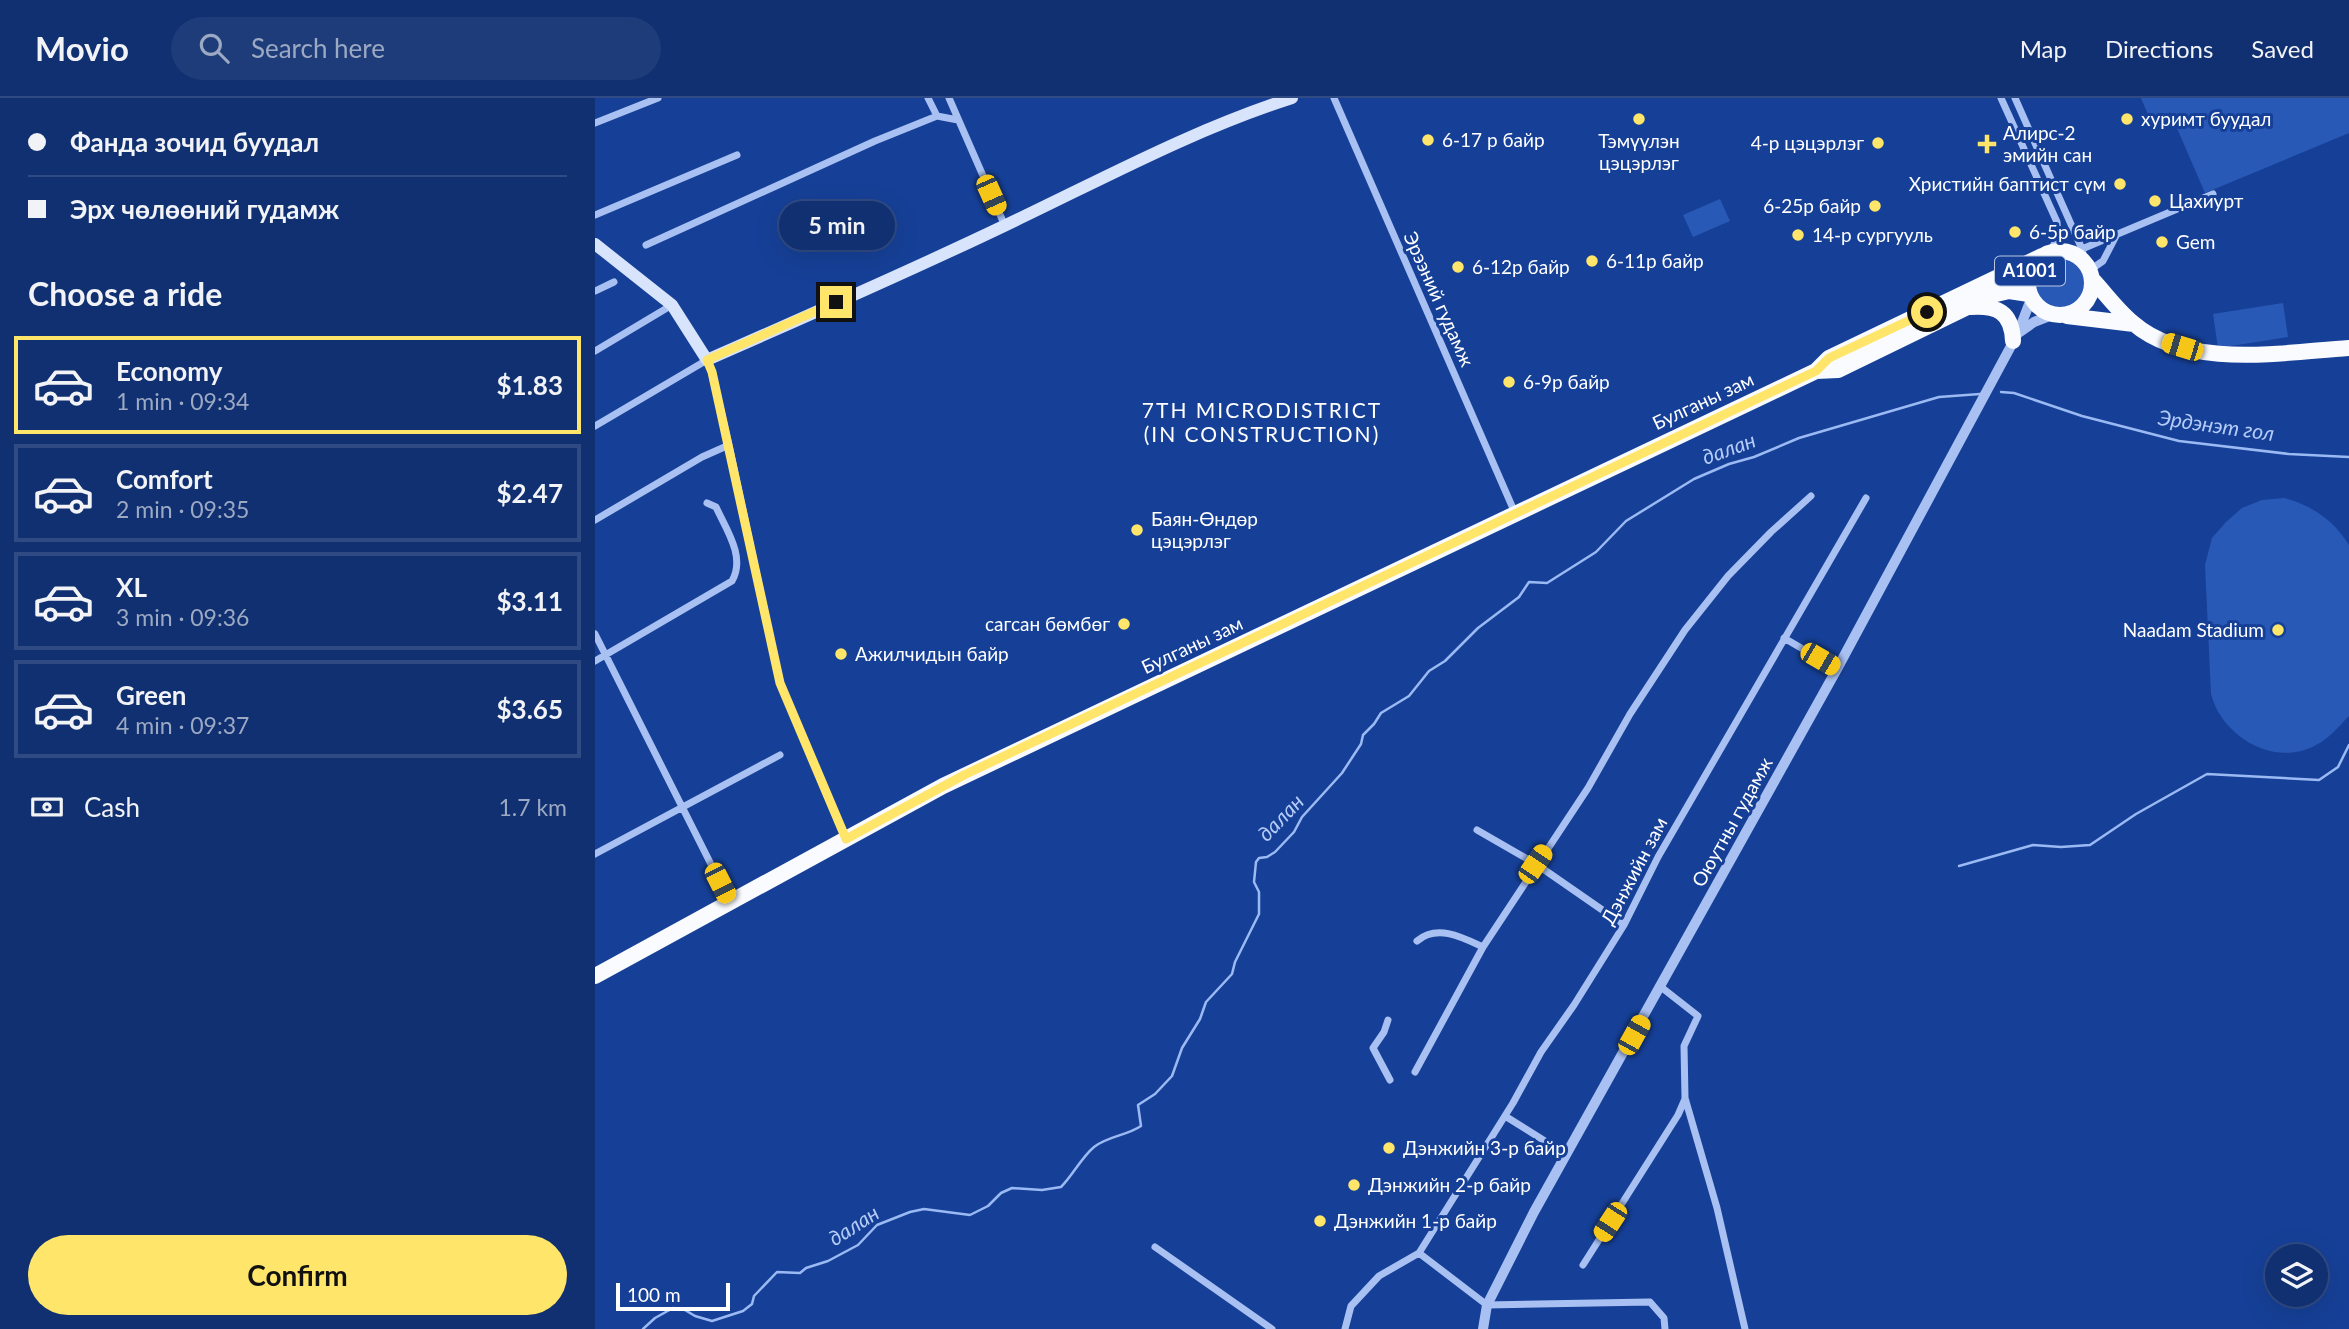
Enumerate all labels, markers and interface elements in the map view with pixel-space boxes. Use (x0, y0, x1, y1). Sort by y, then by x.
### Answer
search box (171, 17, 661, 80)
text: Movio (35, 28, 129, 68)
icon: search (195, 29, 233, 67)
text: Search here (251, 32, 385, 64)
text: Map (2020, 34, 2067, 63)
text: Directions (2105, 34, 2213, 63)
text: Saved (2251, 34, 2314, 63)
place label: хуримт буудал (2141, 107, 2271, 130)
marker: Тэмүүлэн цэцэрлэг (1631, 111, 1647, 127)
marker: хуримт буудал (2119, 111, 2135, 127)
place label: Aлирс-2 эмийн сан (2003, 121, 2092, 166)
text: Фанда зочид буудал (70, 126, 319, 158)
place label: 6-17 р байр (1442, 128, 1545, 151)
place label: Тэмүүлэн цэцэрлэг (1598, 129, 1680, 174)
place label: 4-р цэцэрлэг (1751, 131, 1864, 154)
marker: 6-17 р байр (1420, 132, 1436, 148)
marker: Aлирс-2 эмийн сан (1977, 134, 1997, 154)
marker: 4-р цэцэрлэг (1870, 135, 1886, 151)
car (973, 172, 1010, 218)
place label: Христийн баптист сүм (1909, 172, 2106, 195)
marker: Христийн баптист сүм (2112, 176, 2128, 192)
place label: Цахиурт (2169, 189, 2244, 212)
text: Эрх чөлөөний гудамж (70, 193, 339, 225)
marker: Цахиурт (2147, 193, 2163, 209)
place label: 6-25р байр (1763, 194, 1861, 217)
marker: 6-25р байр (1867, 198, 1883, 214)
callout: 5 min (778, 200, 894, 250)
text: 5 min (808, 211, 866, 239)
place label: 6-5р байр (2029, 220, 2116, 243)
place label: 14-р сургууль (1812, 223, 1933, 246)
marker: 6-5р байр (2007, 224, 2023, 240)
marker: 14-р сургууль (1790, 227, 1806, 243)
street label: Эрээний гудамж (1399, 228, 1479, 370)
place label: Gem (2176, 230, 2215, 253)
marker: Gem (2154, 234, 2170, 250)
place label: 6-11р байр (1606, 249, 1704, 272)
marker: 6-11р байр (1584, 253, 1600, 269)
place label: 6-12р байр (1472, 255, 1570, 278)
road number: A1001 (1995, 256, 2065, 286)
marker: 6-12р байр (1450, 259, 1466, 275)
text: Choose a ride (28, 274, 222, 313)
route end (820, 286, 852, 318)
route start (1911, 296, 1943, 328)
car (2159, 331, 2206, 363)
icon: car (32, 354, 95, 417)
text: Economy (116, 355, 222, 387)
street label: Булганы зам (1648, 367, 1757, 434)
text: $1.83 (497, 369, 563, 401)
place label: 6-9р байр (1523, 370, 1610, 393)
marker: 6-9р байр (1501, 374, 1517, 390)
text: 1 min · 09:34 (116, 387, 249, 415)
district label: 7TH MICRODISTRICT (IN CONSTRUCTION) (1142, 397, 1382, 446)
water label: Эрдэнэт гол (2157, 404, 2276, 445)
water label: далан (1698, 426, 1759, 469)
icon: car (32, 462, 95, 525)
text: Comfort (116, 463, 213, 495)
text: $2.47 (497, 477, 563, 509)
text: 2 min · 09:35 (116, 495, 249, 523)
place label: Баян-Өндөр цэцэрлэг (1151, 507, 1258, 552)
marker: Баян-Өндөр цэцэрлэг (1129, 522, 1145, 538)
icon: car (32, 570, 95, 633)
text: XL (116, 571, 147, 603)
text: $3.11 (497, 585, 563, 617)
text: 3 min · 09:36 (116, 603, 249, 631)
street label: Булганы зам (1137, 611, 1246, 678)
place label: сагсан бөмбөг (985, 612, 1110, 635)
marker: сагсан бөмбөг (1116, 616, 1132, 632)
place label: Naadam Stadium (2123, 618, 2264, 641)
marker: Naadam Stadium (2270, 622, 2286, 638)
car (1797, 639, 1844, 679)
place label: Ажилчидын байр (855, 642, 1009, 665)
marker: Ажилчидын байр (833, 646, 849, 662)
icon: car (32, 678, 95, 741)
text: Green (116, 679, 186, 711)
text: $3.65 (497, 693, 563, 725)
text: 4 min · 09:37 (116, 711, 249, 739)
street label: Оюутны гудамж (1686, 753, 1777, 891)
icon: cash (28, 788, 66, 826)
water label: далан (1252, 789, 1308, 845)
text: Cash (84, 791, 140, 823)
text: 1.7 km (498, 793, 567, 821)
street label: Дэнжийн зам (1596, 813, 1672, 928)
car (1515, 841, 1556, 887)
car (702, 860, 739, 906)
car (1615, 1012, 1654, 1058)
place label: Дэнжийн 3-р байр (1403, 1136, 1566, 1159)
marker: Дэнжийн 3-р байр (1381, 1140, 1397, 1156)
place label: Дэнжийн 2-р байр (1368, 1173, 1531, 1196)
marker: Дэнжийн 2-р байр (1346, 1177, 1362, 1193)
water label: далан (823, 1199, 883, 1250)
car (1590, 1199, 1631, 1245)
place label: Дэнжийн 1-р байр (1334, 1209, 1497, 1232)
marker: Дэнжийн 1-р байр (1312, 1213, 1328, 1229)
button: Confirm (28, 1235, 567, 1315)
map controls (2265, 1244, 2328, 1307)
button: layers (2265, 1244, 2328, 1307)
scale bar (616, 1280, 730, 1312)
text: 100 m (627, 1283, 681, 1306)

